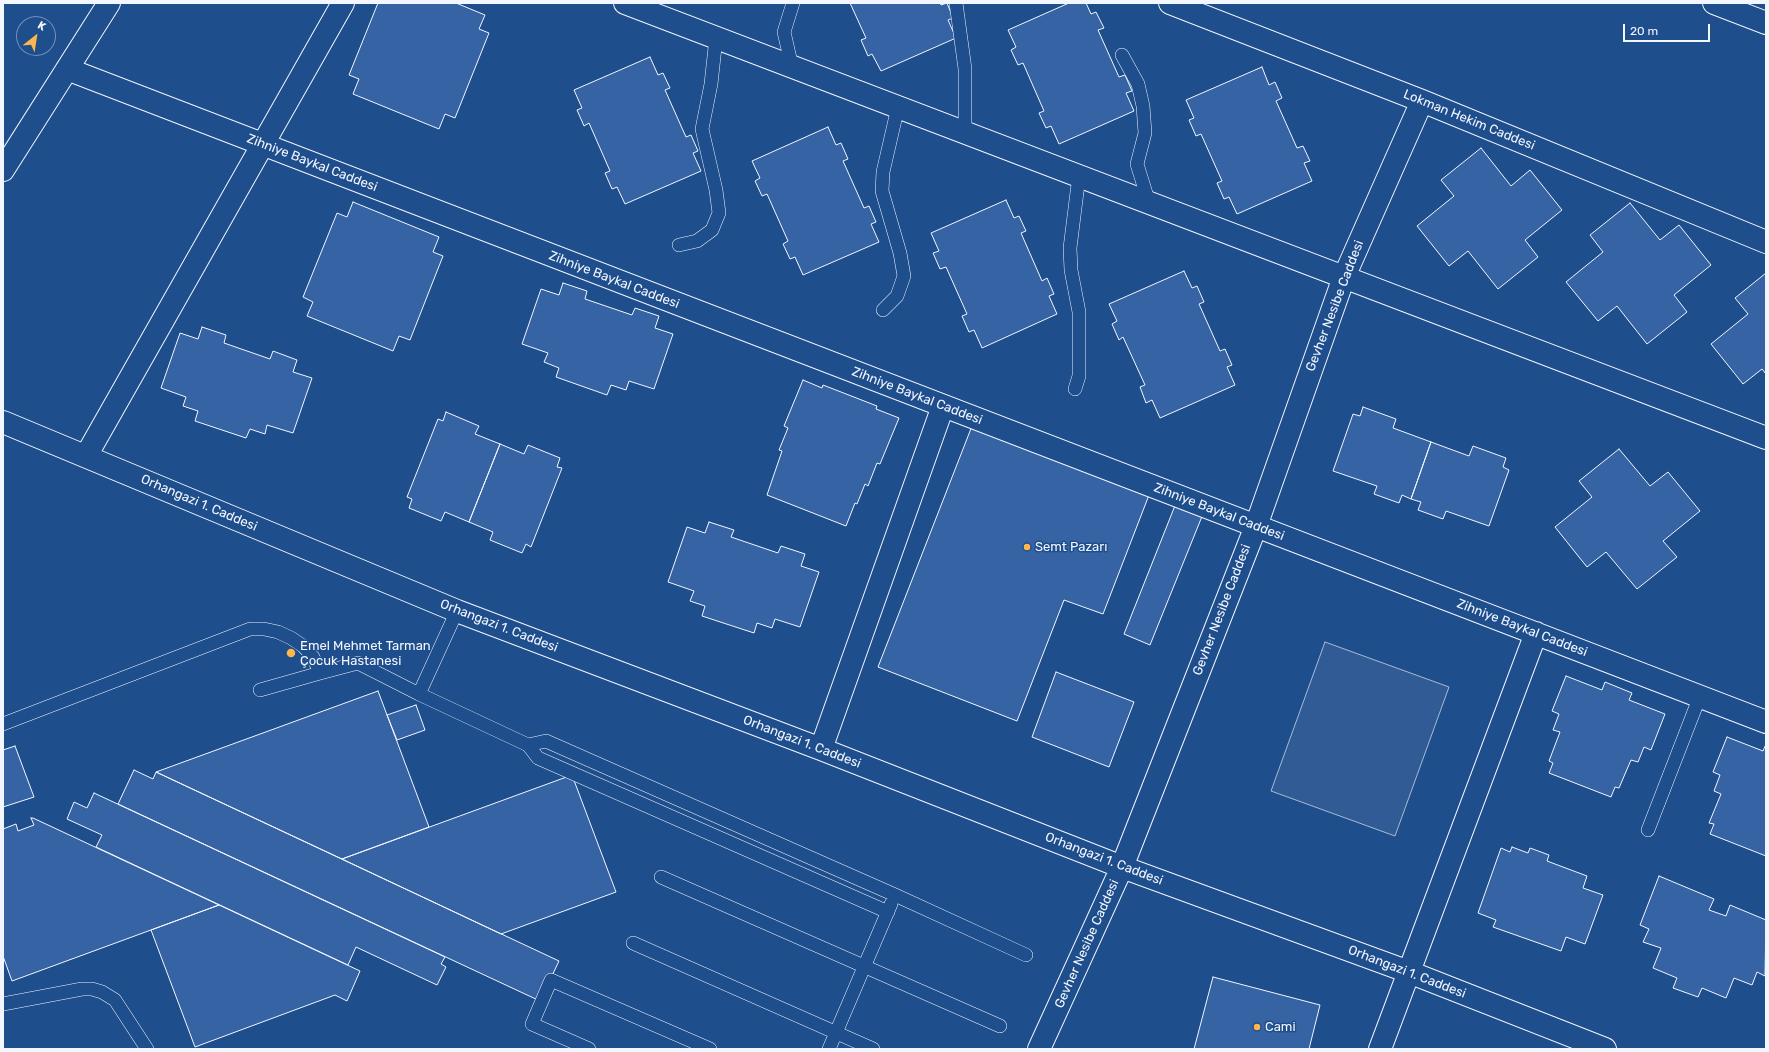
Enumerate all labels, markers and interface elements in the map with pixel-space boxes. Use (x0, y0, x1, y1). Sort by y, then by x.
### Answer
north arrow (16, 16, 56, 56)
scale bar (1625, 16, 1712, 42)
text: K (35, 19, 48, 33)
text: 20 m (1630, 24, 1658, 38)
street label: Lokman Hekim Caddesi (1401, 86, 1537, 154)
street label: Zihniye Baykal Caddesi (244, 131, 380, 195)
street label: Gevher Nesibe Caddesi (1303, 238, 1367, 374)
street label: Zihniye Baykal Caddesi (546, 248, 682, 312)
street label: Zihniye Baykal Caddesi (849, 364, 985, 428)
street label: Orhangazi 1. Caddesi (138, 471, 260, 535)
street label: Zihniye Baykal Caddesi (1151, 480, 1287, 544)
place label: Semt Pazarı (1035, 539, 1107, 555)
marker: Semt Pazarı (1022, 542, 1032, 552)
street label: Gevher Nesibe Caddesi (1190, 542, 1254, 678)
street label: Orhangazi 1. Caddesi (438, 596, 560, 656)
street label: Zihniye Baykal Caddesi (1454, 596, 1590, 660)
place label: Emel Mehmet Tarman Çocuk Hastanesi (300, 638, 431, 669)
marker: Emel Mehmet Tarman Çocuk Hastanesi (285, 647, 297, 659)
street label: Orhangazi 1. Caddesi (741, 712, 863, 772)
street label: Orhangazi 1. Caddesi (1043, 829, 1165, 889)
street label: Gevher Nesibe Caddesi (1052, 877, 1122, 1011)
street label: Orhangazi 1. Caddesi (1346, 942, 1468, 1002)
place label: Cami (1265, 1019, 1296, 1035)
marker: Cami (1252, 1022, 1262, 1032)

